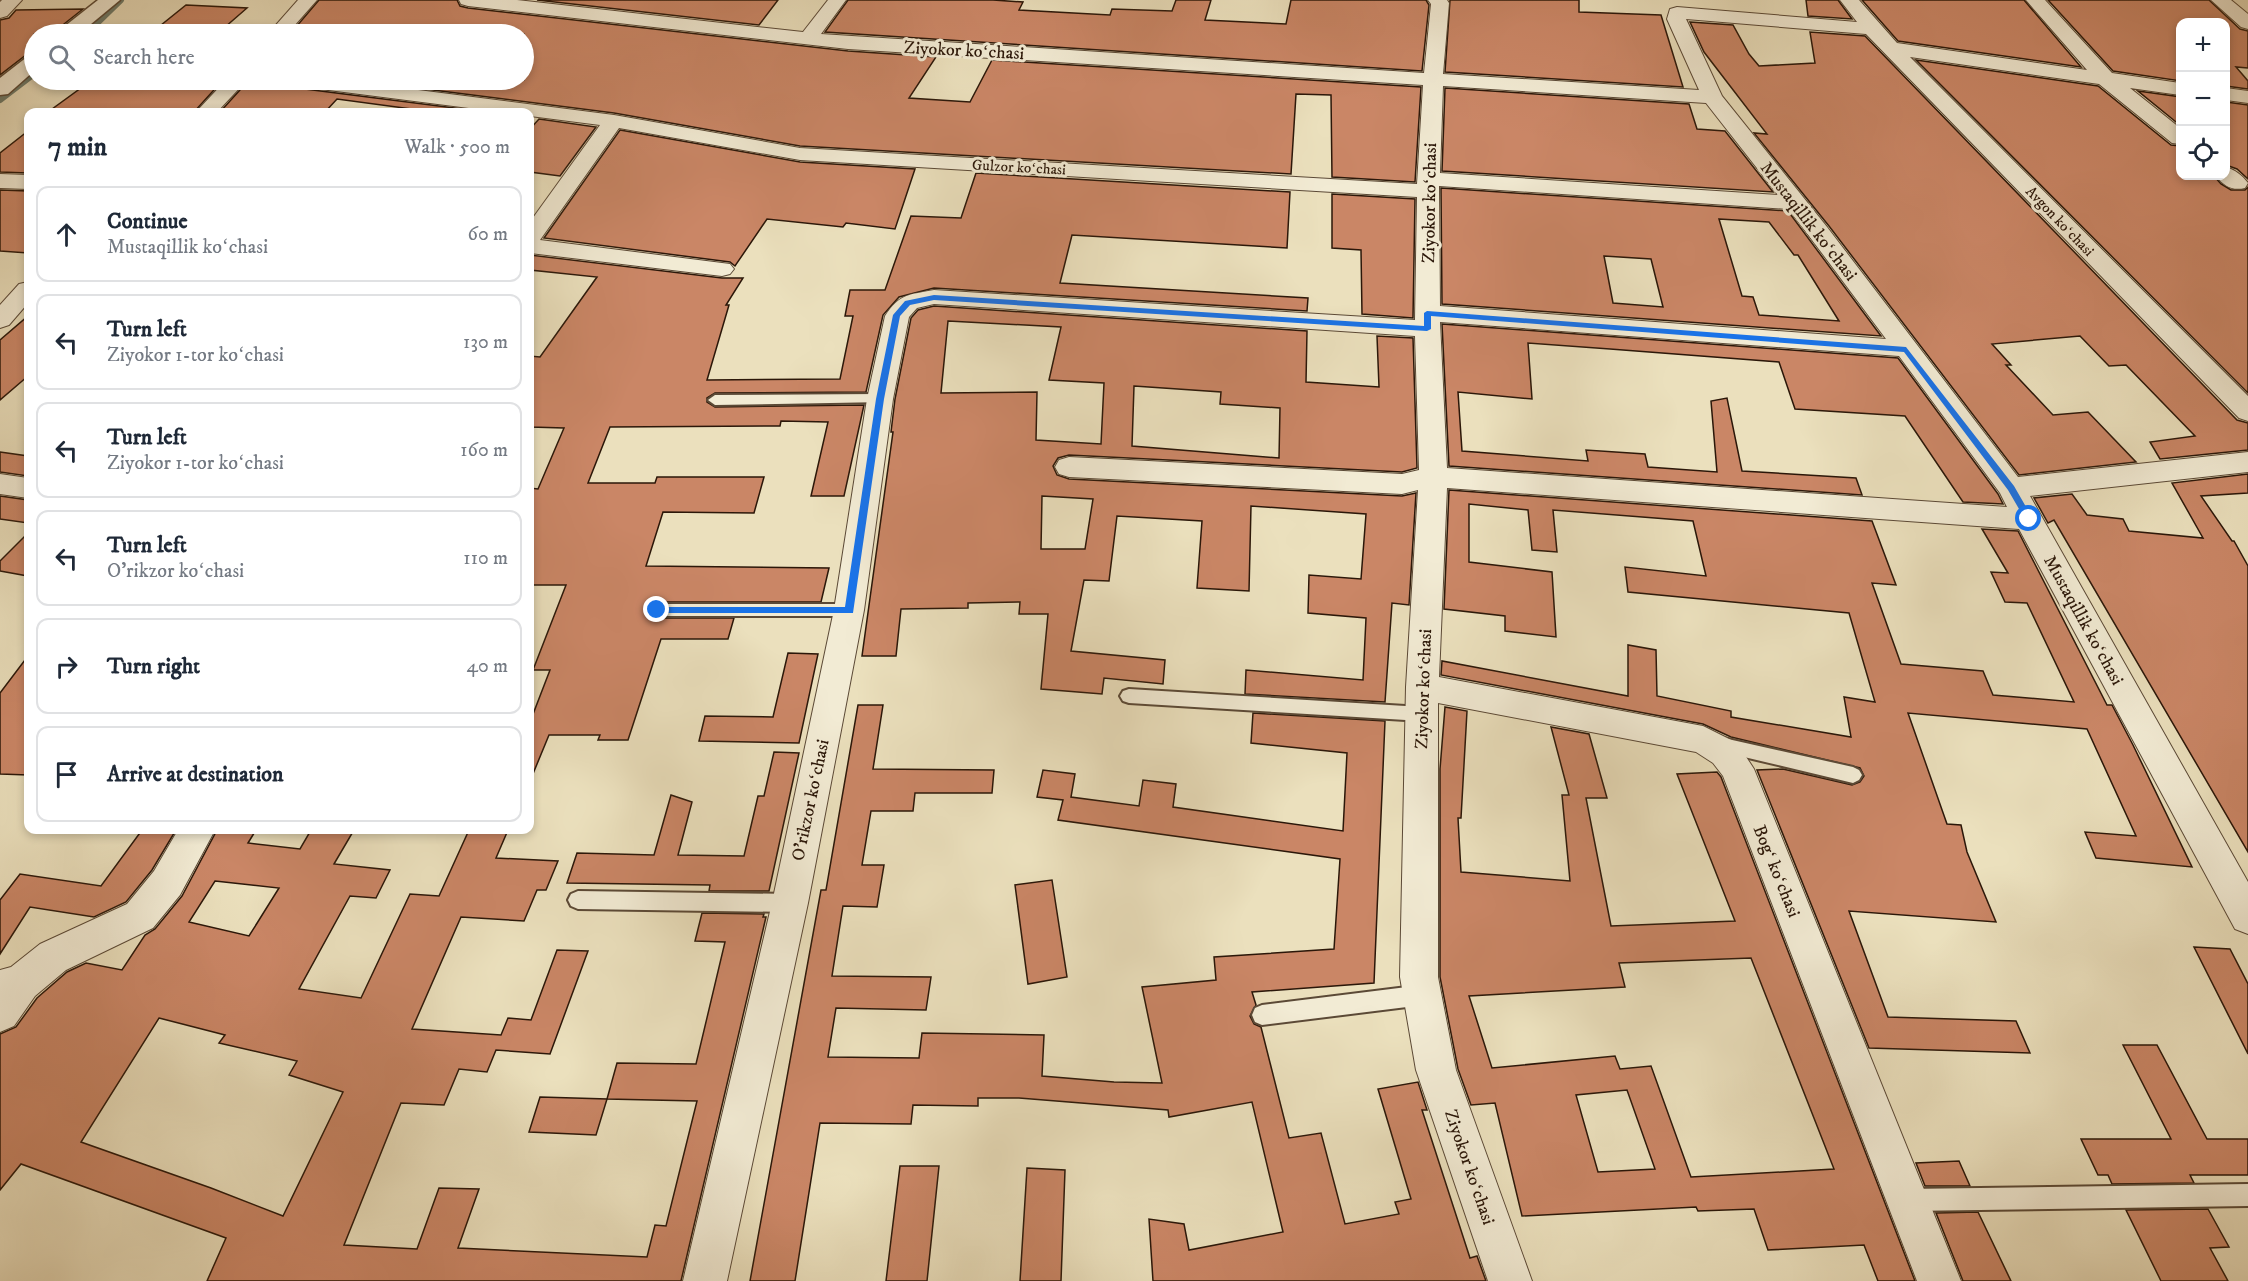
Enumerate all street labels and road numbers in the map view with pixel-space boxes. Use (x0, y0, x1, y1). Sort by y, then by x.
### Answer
street label: Ziyokor koʻchasi (903, 37, 1025, 65)
street label: Ziyokor koʻchasi (1418, 143, 1442, 263)
street label: Gulzor koʻchasi (972, 156, 1067, 179)
street label: Mustaqillik koʻchasi (1755, 158, 1862, 286)
street label: Avgon koʻchasi (2021, 182, 2098, 261)
street label: Mustaqillik koʻchasi (2038, 552, 2128, 689)
street label: Ziyokor koʻchasi (1411, 629, 1437, 750)
street label: O'rikzor koʻchasi (787, 738, 835, 863)
street label: Bogʻ koʻchasi (1748, 822, 1805, 921)
street label: Ziyokor koʻchasi (1439, 1107, 1499, 1228)

